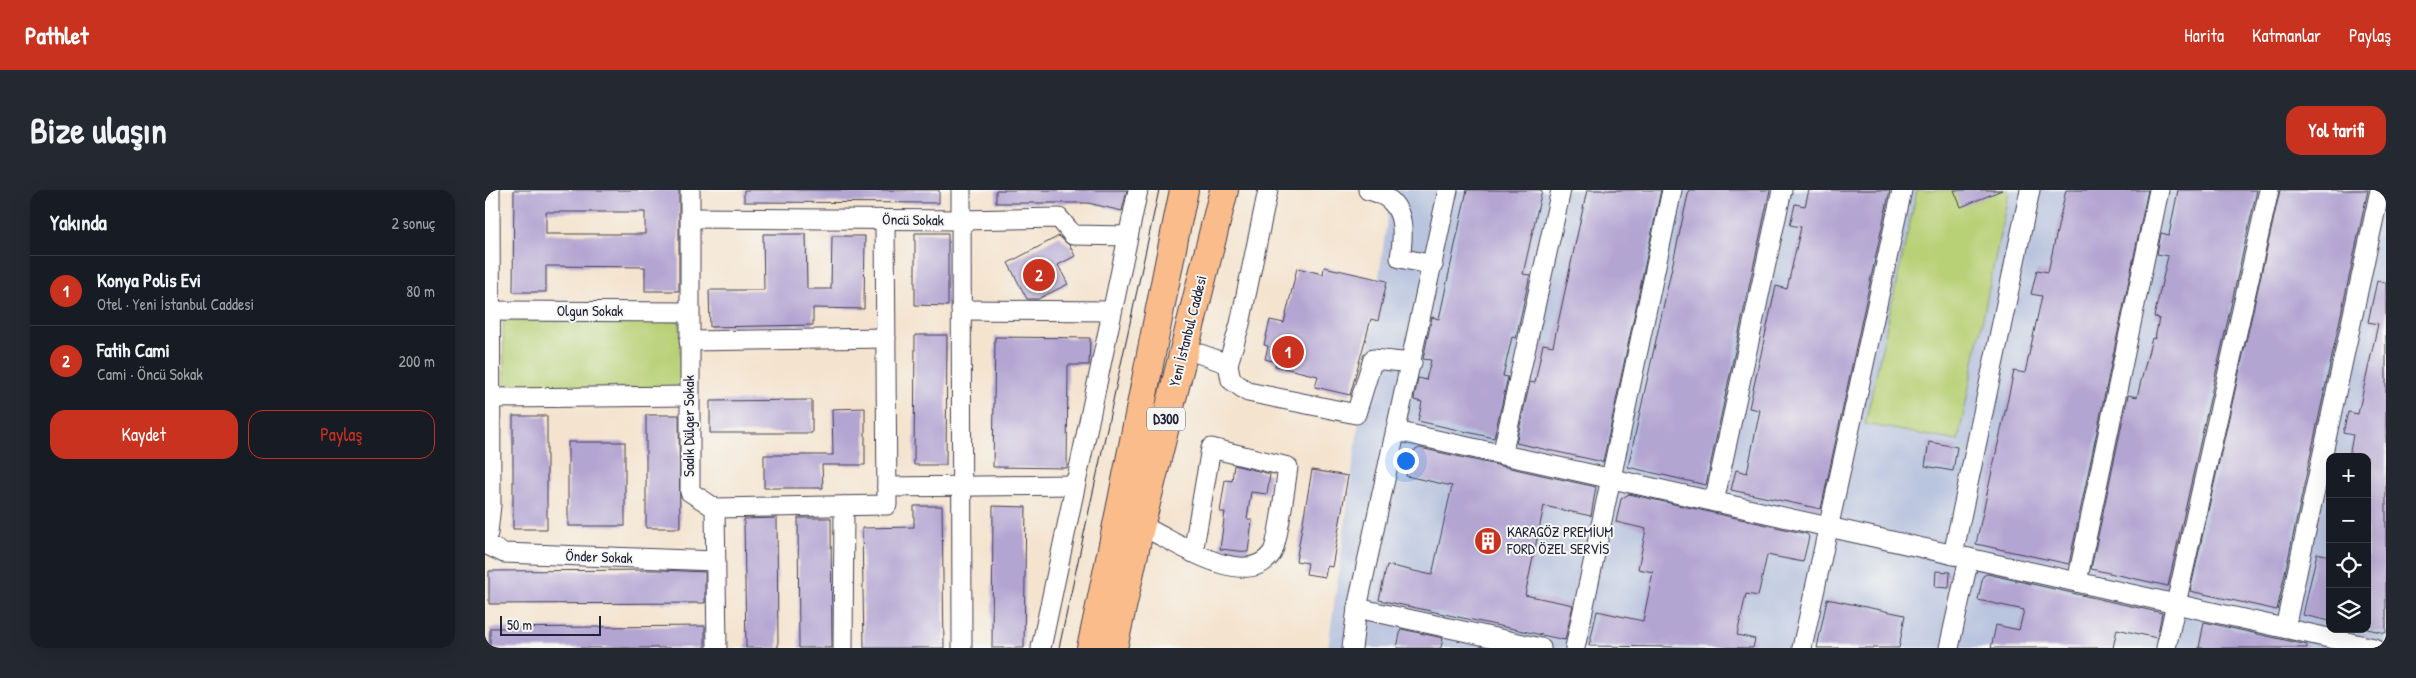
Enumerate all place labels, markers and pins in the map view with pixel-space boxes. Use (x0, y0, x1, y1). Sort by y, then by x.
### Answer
pin: 2 (1023, 256, 1055, 294)
pin: 1 (1272, 333, 1304, 371)
place label: KARAGÖZ PREMİUM FORD ÖZEL SERVİS (1506, 521, 1613, 559)
building icon: KARAGÖZ PREMİUM FORD ÖZEL SERVİS (1473, 526, 1503, 556)

